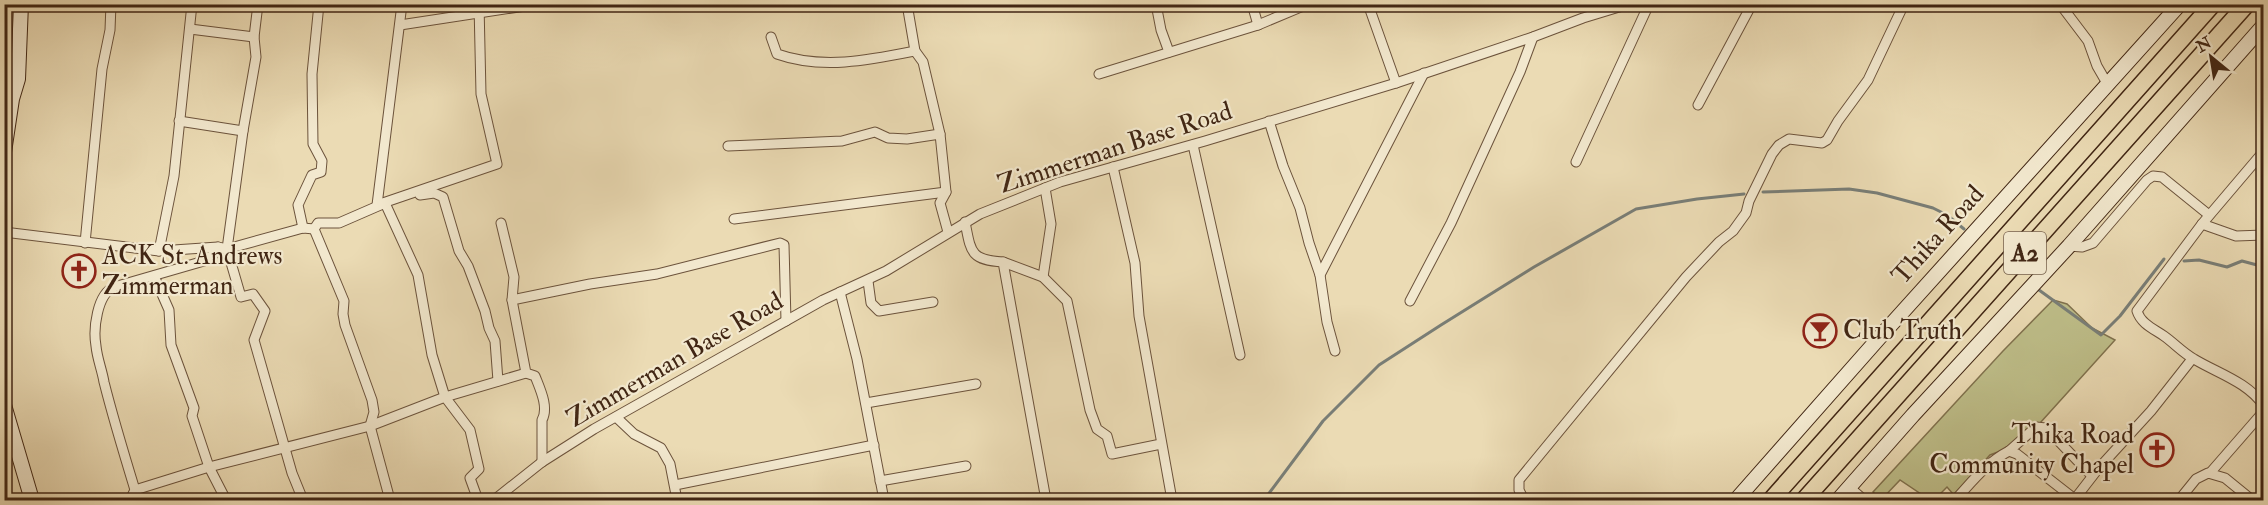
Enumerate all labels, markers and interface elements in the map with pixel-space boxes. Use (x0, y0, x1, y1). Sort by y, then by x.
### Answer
north arrow (2181, 27, 2241, 87)
text: N (2192, 32, 2216, 58)
street label: Zimmerman Base Road (994, 95, 1236, 201)
street label: Thika Road (1885, 179, 1991, 291)
road number: A2 (2004, 232, 2046, 274)
place label: ACK St. Andrews Zimmerman (101, 240, 282, 302)
church icon: ACK St. Andrews Zimmerman (61, 253, 97, 289)
street label: Zimmerman Base Road (561, 285, 789, 435)
bar icon: Club Truth (1802, 313, 1838, 349)
place label: Club Truth (1843, 315, 1962, 347)
place label: Thika Road Community Chapel (1929, 419, 2134, 482)
church icon: Thika Road Community Chapel (2139, 432, 2175, 468)

